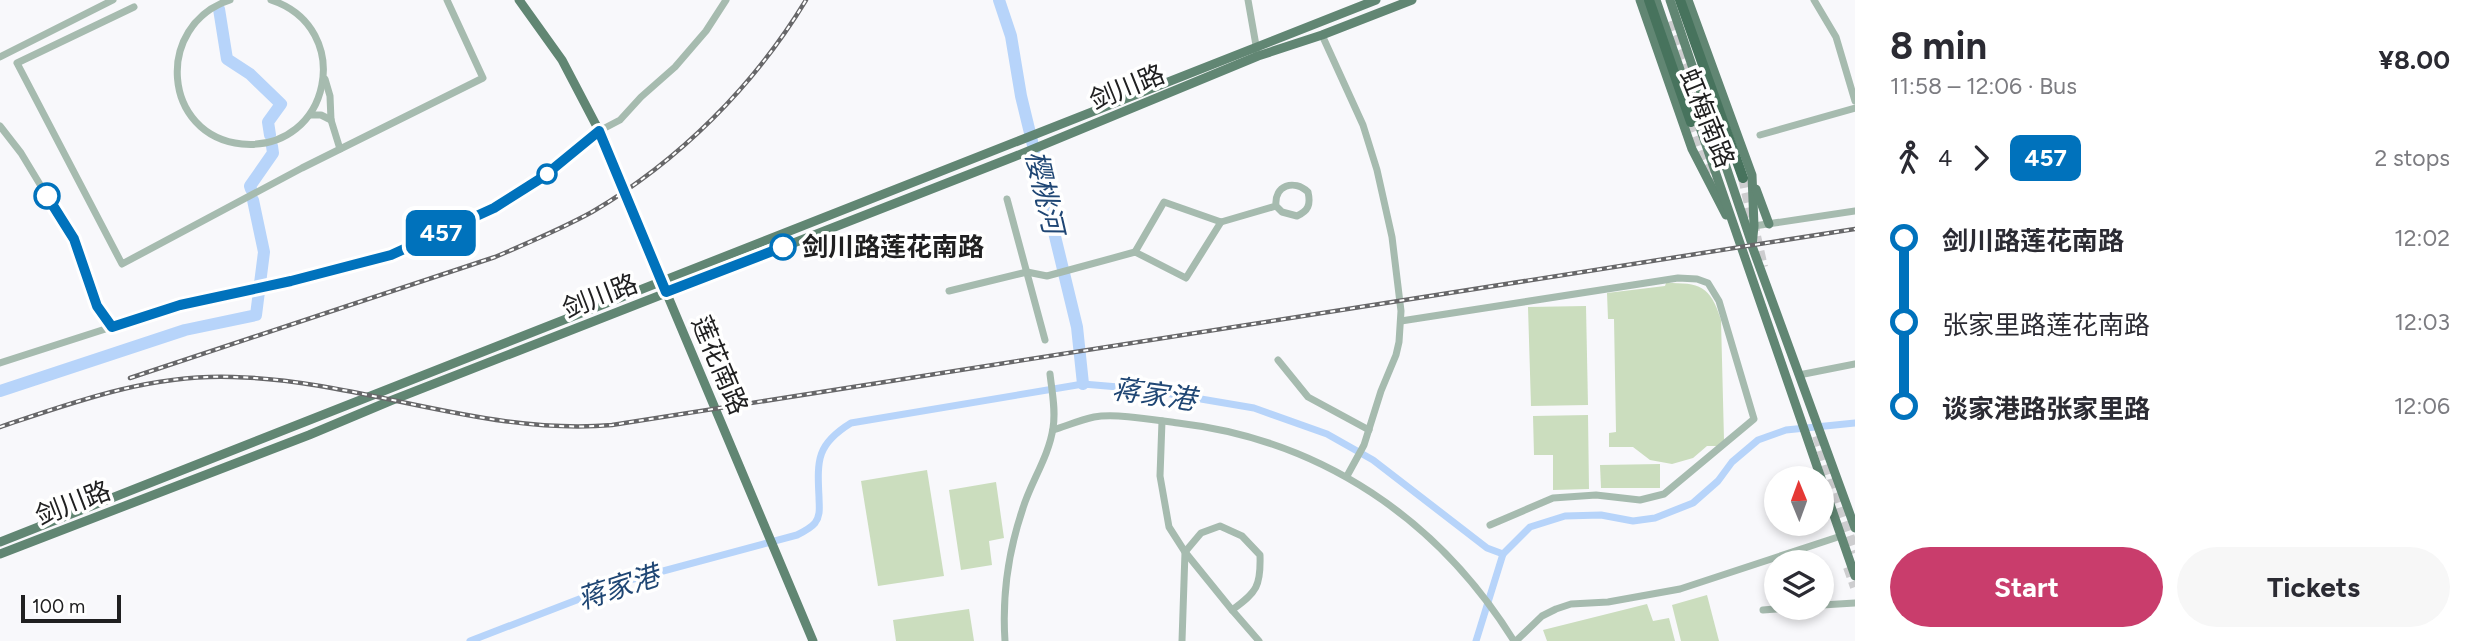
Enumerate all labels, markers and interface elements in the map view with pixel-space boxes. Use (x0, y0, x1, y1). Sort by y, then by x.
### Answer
text: 8 min (1890, 23, 1987, 69)
text: ¥8.00 (2378, 44, 2450, 76)
street label: 剑川路 (1085, 58, 1169, 116)
street label: 虹梅南路 (1673, 64, 1741, 172)
text: 11:58 – 12:06 · Bus (1890, 72, 2077, 100)
icon: walk (1890, 139, 1928, 177)
icon: forward (1962, 139, 2000, 177)
text: 457 (2024, 143, 2067, 172)
text: 4 (1938, 144, 1952, 172)
text: 2 stops (2374, 144, 2450, 172)
water label: 樱桃河 (1019, 147, 1072, 242)
unlabelled marker (537, 164, 557, 184)
unlabelled marker (34, 183, 60, 209)
line badge: 457 (401, 210, 481, 256)
text: 457 (420, 218, 462, 247)
text: 12:02 (2394, 224, 2450, 252)
text: 剑川路莲花南路 (1942, 225, 2124, 257)
place label: 剑川路莲花南路 (802, 231, 984, 263)
marker: 剑川路莲花南路 (770, 234, 796, 260)
street label: 剑川路 (558, 267, 642, 325)
text: 12:03 (2395, 308, 2450, 336)
text: 张家里路莲花南路 (1942, 309, 2150, 341)
street label: 莲花南路 (685, 311, 755, 419)
water label: 蒋家港 (1110, 371, 1202, 417)
text: 12:06 (2394, 392, 2450, 420)
text: 谈家港路张家里路 (1942, 393, 2150, 425)
north arrow (1764, 466, 1834, 536)
map controls (1764, 466, 1834, 620)
street label: 剑川路 (31, 474, 115, 532)
button: Start (1890, 547, 2163, 627)
button: Tickets (2177, 547, 2450, 627)
button: layers (1764, 550, 1834, 620)
water label: 蒋家港 (573, 557, 667, 616)
scale bar (21, 592, 121, 624)
text: 100 m (32, 595, 85, 618)

